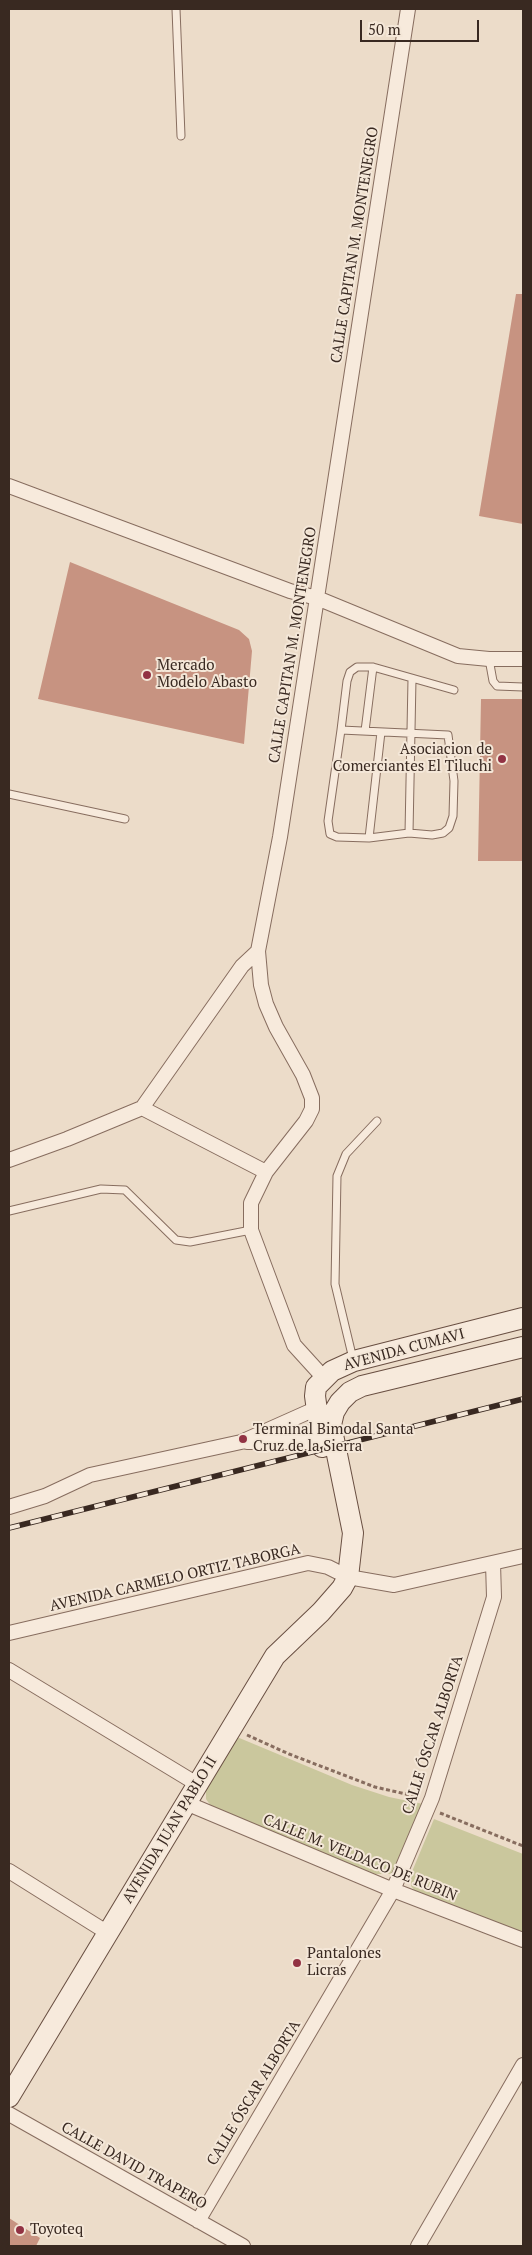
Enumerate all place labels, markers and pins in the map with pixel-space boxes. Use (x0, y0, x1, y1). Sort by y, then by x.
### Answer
place label: Mercado Modelo Abasto (157, 657, 257, 692)
marker: Mercado Modelo Abasto (141, 669, 153, 681)
place label: Asociacion de Comerciantes El Tiluchi (333, 741, 492, 776)
marker: Asociacion de Comerciantes El Tiluchi (496, 753, 508, 765)
place label: Terminal Bimodal Santa Cruz de la Sierra (253, 1421, 413, 1456)
marker: Terminal Bimodal Santa Cruz de la Sierra (237, 1433, 249, 1445)
place label: Pantalones Licras (307, 1945, 381, 1980)
marker: Pantalones Licras (291, 1957, 303, 1969)
place label: Toyoteq (30, 2221, 83, 2239)
marker: Toyoteq (14, 2224, 26, 2236)

